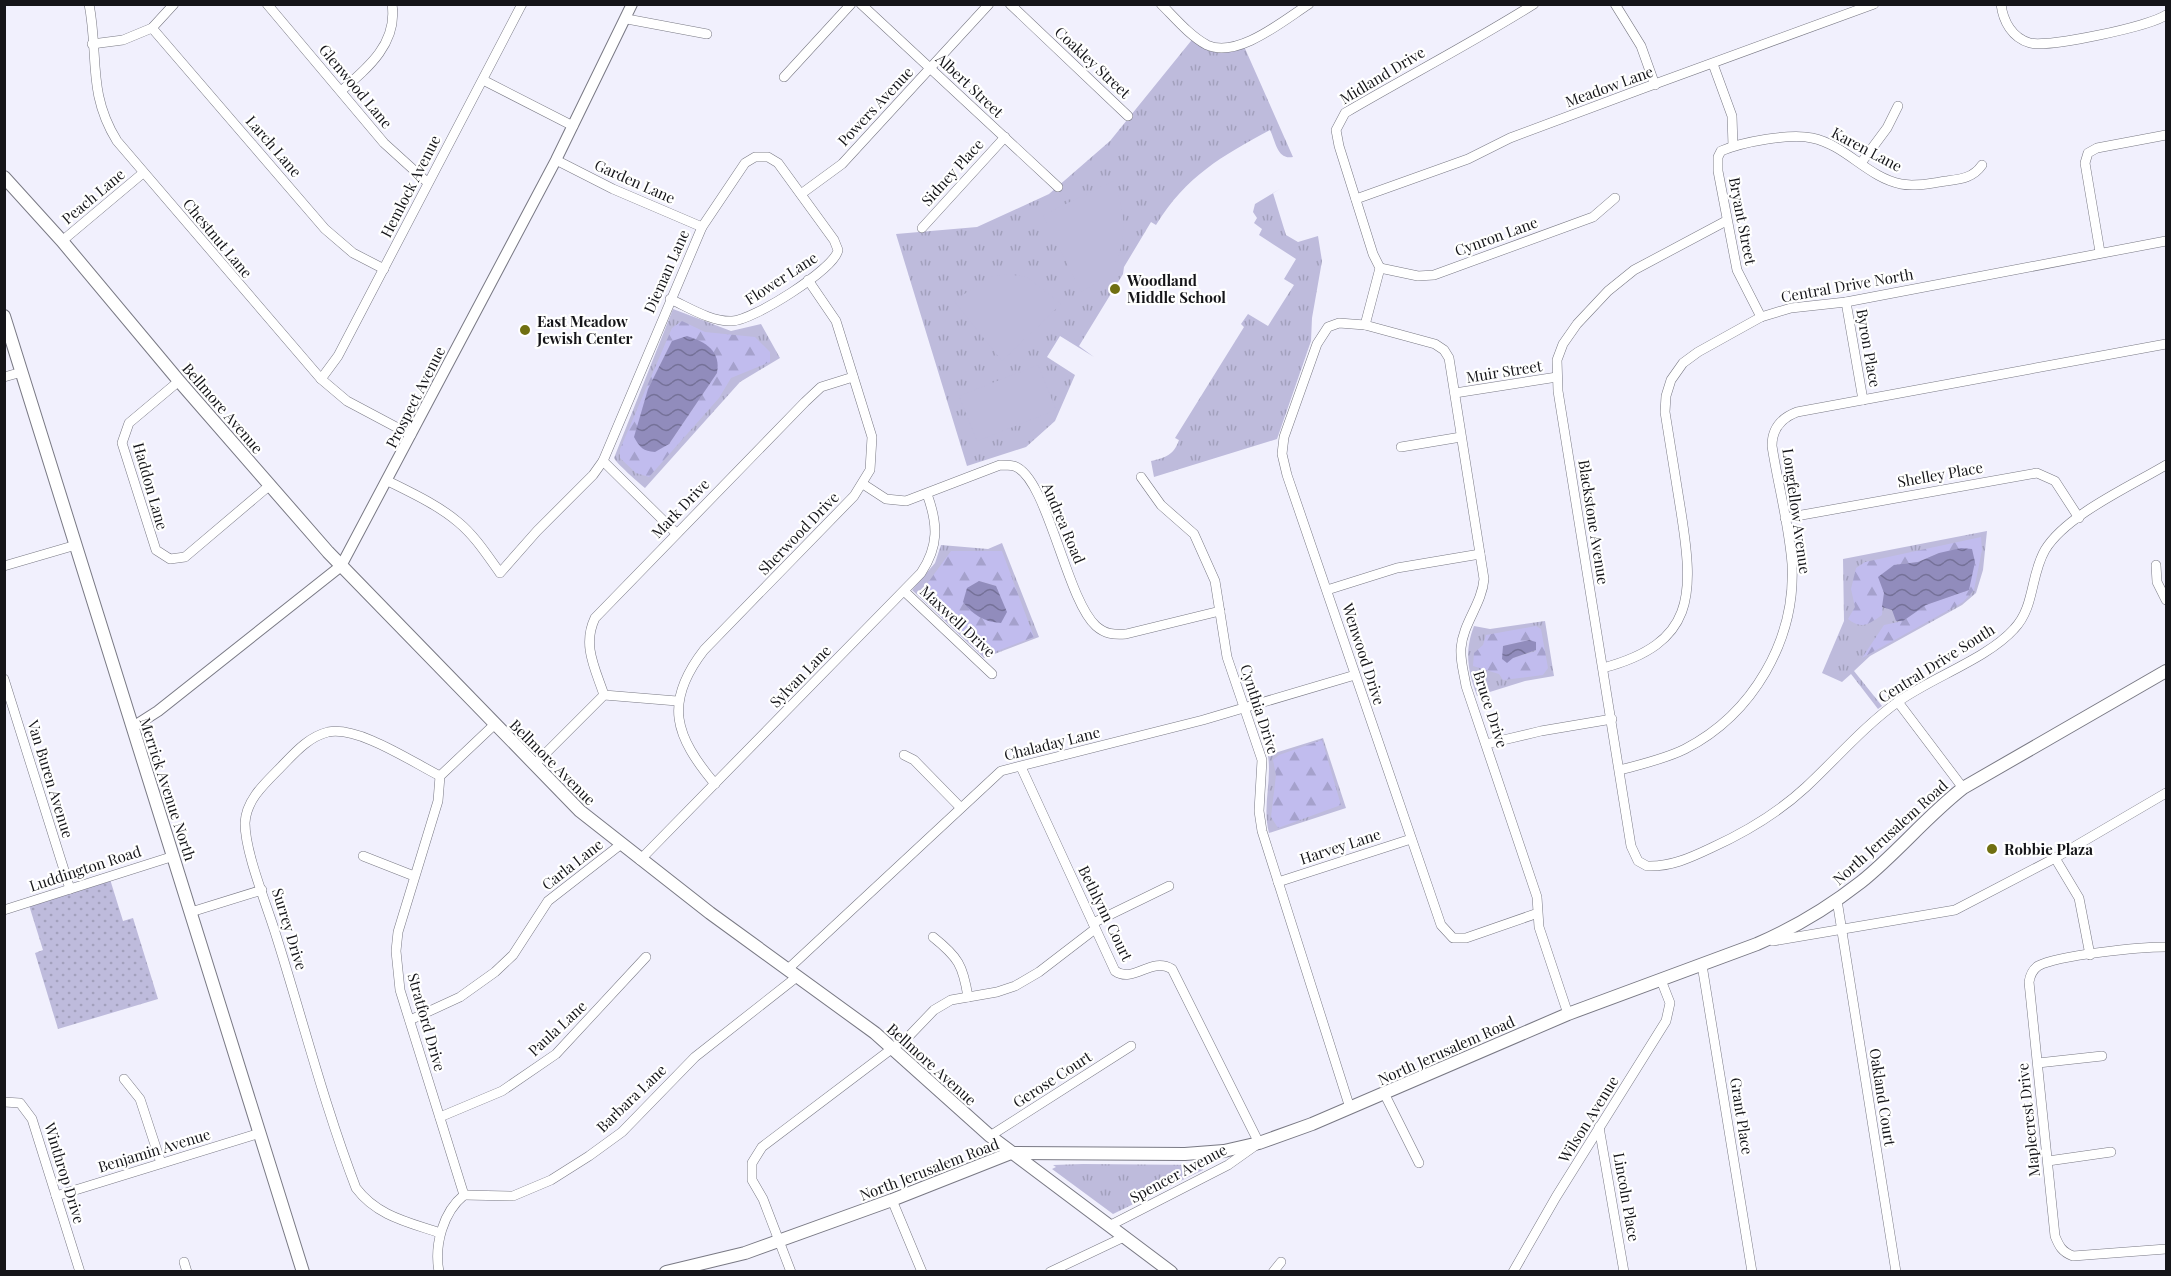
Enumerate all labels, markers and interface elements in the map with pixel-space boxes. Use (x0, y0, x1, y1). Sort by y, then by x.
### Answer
street label: Coakley Street (1051, 22, 1136, 103)
street label: Glenwood Lane (315, 40, 397, 132)
street label: Midland Drive (1336, 42, 1428, 108)
street label: Albert Street (931, 48, 1009, 122)
street label: Meadow Lane (1562, 61, 1656, 111)
street label: Powers Avenue (833, 62, 917, 150)
street label: Larch Lane (242, 111, 306, 181)
street label: Karen Lane (1828, 122, 1906, 176)
street label: Hemlock Avenue (376, 131, 444, 241)
street label: Sidney Place (917, 134, 987, 210)
street label: Garden Lane (592, 154, 678, 208)
street label: Peach Lane (57, 164, 129, 228)
street label: Bryant Street (1725, 175, 1761, 267)
street label: Chestnut Lane (179, 194, 257, 282)
street label: Cynron Lane (1452, 212, 1540, 260)
street label: Dieman Lane (639, 226, 693, 316)
street label: Flower Lane (741, 247, 821, 309)
street label: Central Drive North (1779, 263, 1915, 306)
place label: Woodland Middle School (1126, 270, 1226, 307)
marker: Woodland Middle School (1108, 282, 1122, 296)
street label: Byron Place (1852, 307, 1886, 389)
place label: East Meadow Jewish Center (536, 311, 633, 348)
marker: East Meadow Jewish Center (518, 323, 532, 337)
street label: Prospect Avenue (381, 343, 449, 451)
street label: Muir Street (1465, 355, 1544, 387)
street label: Bellmore Avenue (178, 359, 268, 457)
street label: Haddon Lane (129, 440, 173, 532)
street label: Longfellow Avenue (1778, 447, 1816, 575)
street label: Shelley Place (1896, 457, 1984, 491)
street label: Blackstone Avenue (1574, 458, 1614, 586)
street label: Mark Drive (647, 474, 713, 542)
street label: Andrea Road (1038, 478, 1090, 567)
street label: Sherwood Drive (753, 487, 843, 579)
street label: Maxwell Drive (916, 581, 1000, 661)
street label: Wenwood Drive (1338, 600, 1390, 707)
street label: Central Drive South (1874, 619, 1998, 707)
street label: Sylvan Lane (765, 640, 835, 712)
street label: Cynthia Drive (1236, 662, 1284, 756)
street label: Bruce Drive (1469, 668, 1513, 750)
street label: Merrick Avenue North (135, 715, 201, 863)
street label: Bellmore Avenue (506, 715, 600, 809)
street label: Van Buren Avenue (23, 717, 78, 840)
street label: Chaladay Lane (1002, 721, 1102, 765)
street label: North Jerusalem Road (1828, 775, 1952, 889)
street label: Harvey Lane (1297, 824, 1383, 868)
street label: Carla Lane (537, 834, 607, 894)
place label: Robbie Plaza (2004, 839, 2093, 859)
street label: Luddington Road (27, 840, 144, 896)
marker: Robbie Plaza (1985, 842, 1999, 856)
street label: Bethlynn Court (1074, 862, 1138, 965)
street label: Surrey Drive (268, 885, 312, 973)
street label: Stratford Drive (403, 971, 451, 1073)
street label: Paula Lane (523, 996, 591, 1060)
street label: North Jerusalem Road (1374, 1011, 1518, 1089)
street label: Bellmore Avenue (883, 1019, 981, 1109)
street label: Gerose Court (1009, 1046, 1096, 1112)
street label: Oakland Court (1865, 1047, 1901, 1148)
street label: Barbara Lane (592, 1060, 670, 1136)
street label: Maplecrest Drive (2012, 1062, 2044, 1178)
street label: Wilson Avenue (1553, 1072, 1623, 1167)
street label: Grant Place (1726, 1076, 1758, 1156)
street label: Winthrop Drive (40, 1119, 90, 1226)
street label: Benjamin Avenue (95, 1123, 213, 1177)
street label: North Jerusalem Road (856, 1133, 1002, 1205)
street label: Spencer Avenue (1126, 1139, 1230, 1207)
street label: Lincoln Place (1609, 1151, 1645, 1243)

